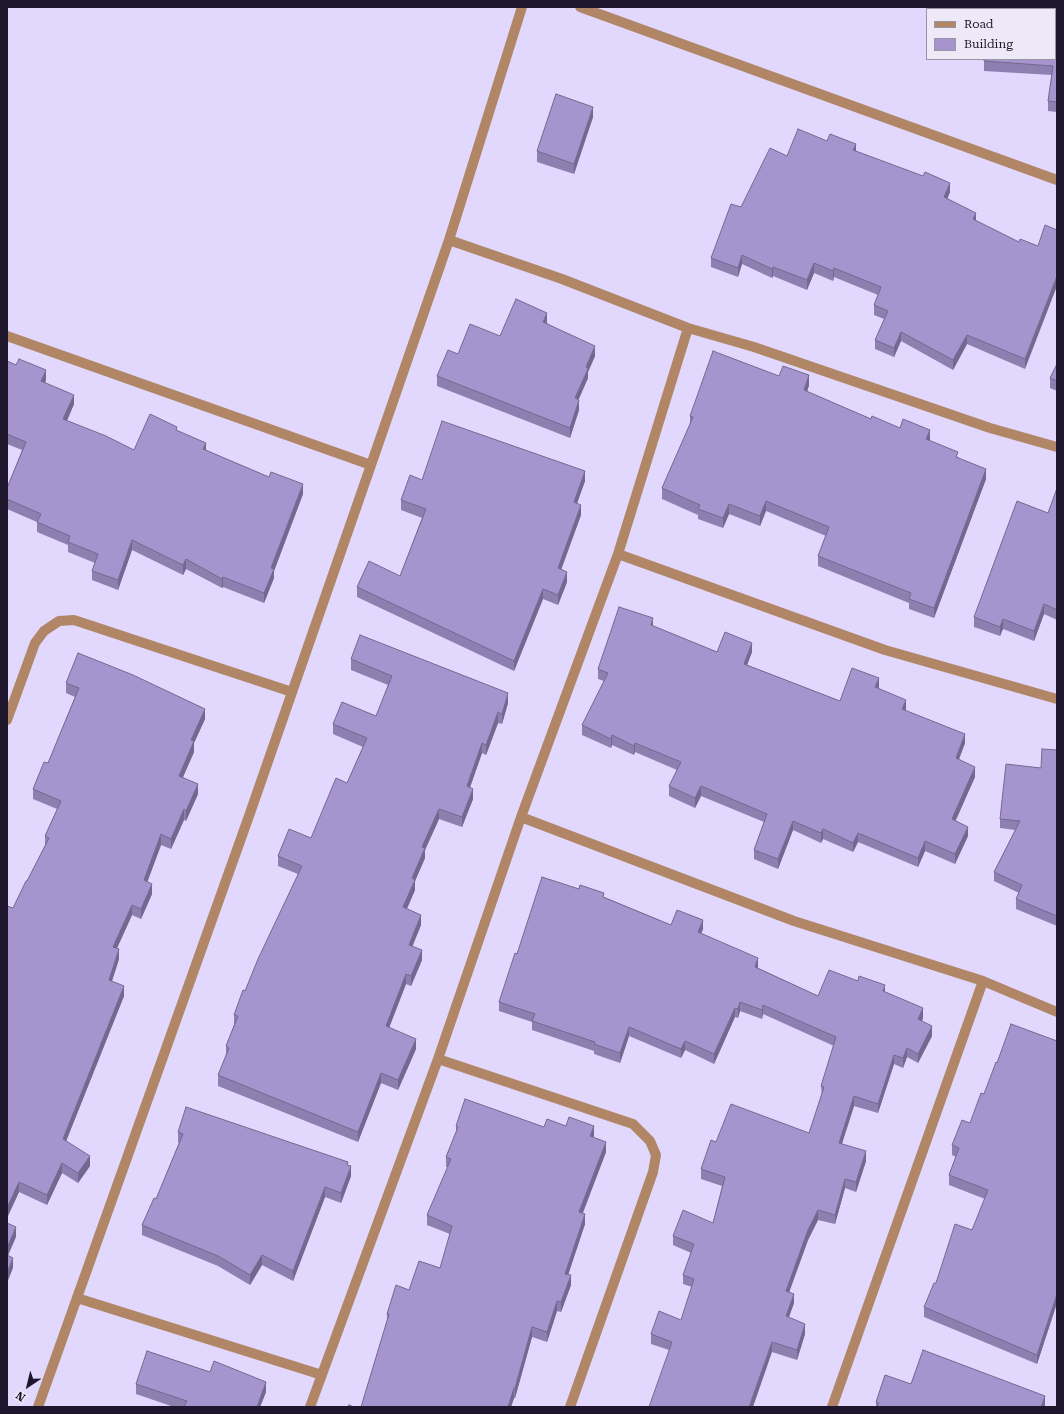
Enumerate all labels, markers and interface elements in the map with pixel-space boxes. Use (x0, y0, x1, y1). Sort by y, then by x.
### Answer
legend (926, 8, 1056, 60)
text: Road (964, 17, 993, 31)
text: Building (964, 37, 1013, 51)
north arrow (8, 1366, 48, 1406)
text: N (14, 1388, 28, 1404)

